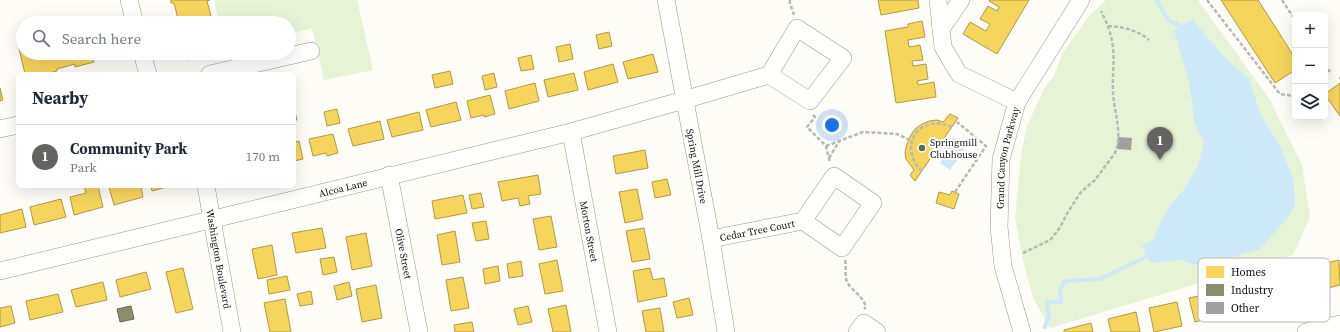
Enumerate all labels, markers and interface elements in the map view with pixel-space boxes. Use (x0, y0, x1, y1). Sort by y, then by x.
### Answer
map controls (1292, 12, 1328, 120)
button: + (1292, 12, 1328, 48)
search box (16, 16, 296, 60)
icon: search (30, 27, 52, 49)
text: Search here (62, 28, 141, 49)
button: − (1292, 48, 1328, 84)
button: layers (1292, 84, 1328, 120)
text: Nearby (32, 86, 88, 110)
street label: Grand Canyon Parkway (993, 104, 1022, 209)
your location (822, 115, 842, 135)
street label: Spring Mill Drive (684, 127, 711, 205)
pin: 1 (1147, 127, 1173, 160)
place label: Springmill Clubhouse (930, 136, 977, 161)
text: Community Park (70, 138, 187, 159)
marker: Springmill Clubhouse (917, 143, 927, 153)
text: 1 (41, 148, 49, 165)
text: 170 m (246, 148, 280, 165)
text: Park (70, 159, 97, 176)
street label: Alcoa Lane (317, 175, 369, 200)
street label: Morton Street (577, 200, 602, 264)
street label: Washington Boulevard (204, 208, 234, 310)
street label: Cedar Tree Court (719, 216, 796, 244)
street label: Olive Street (393, 227, 415, 281)
legend (1198, 258, 1330, 322)
text: Homes (1231, 265, 1266, 280)
text: Industry (1231, 283, 1273, 298)
text: Other (1231, 301, 1260, 316)

